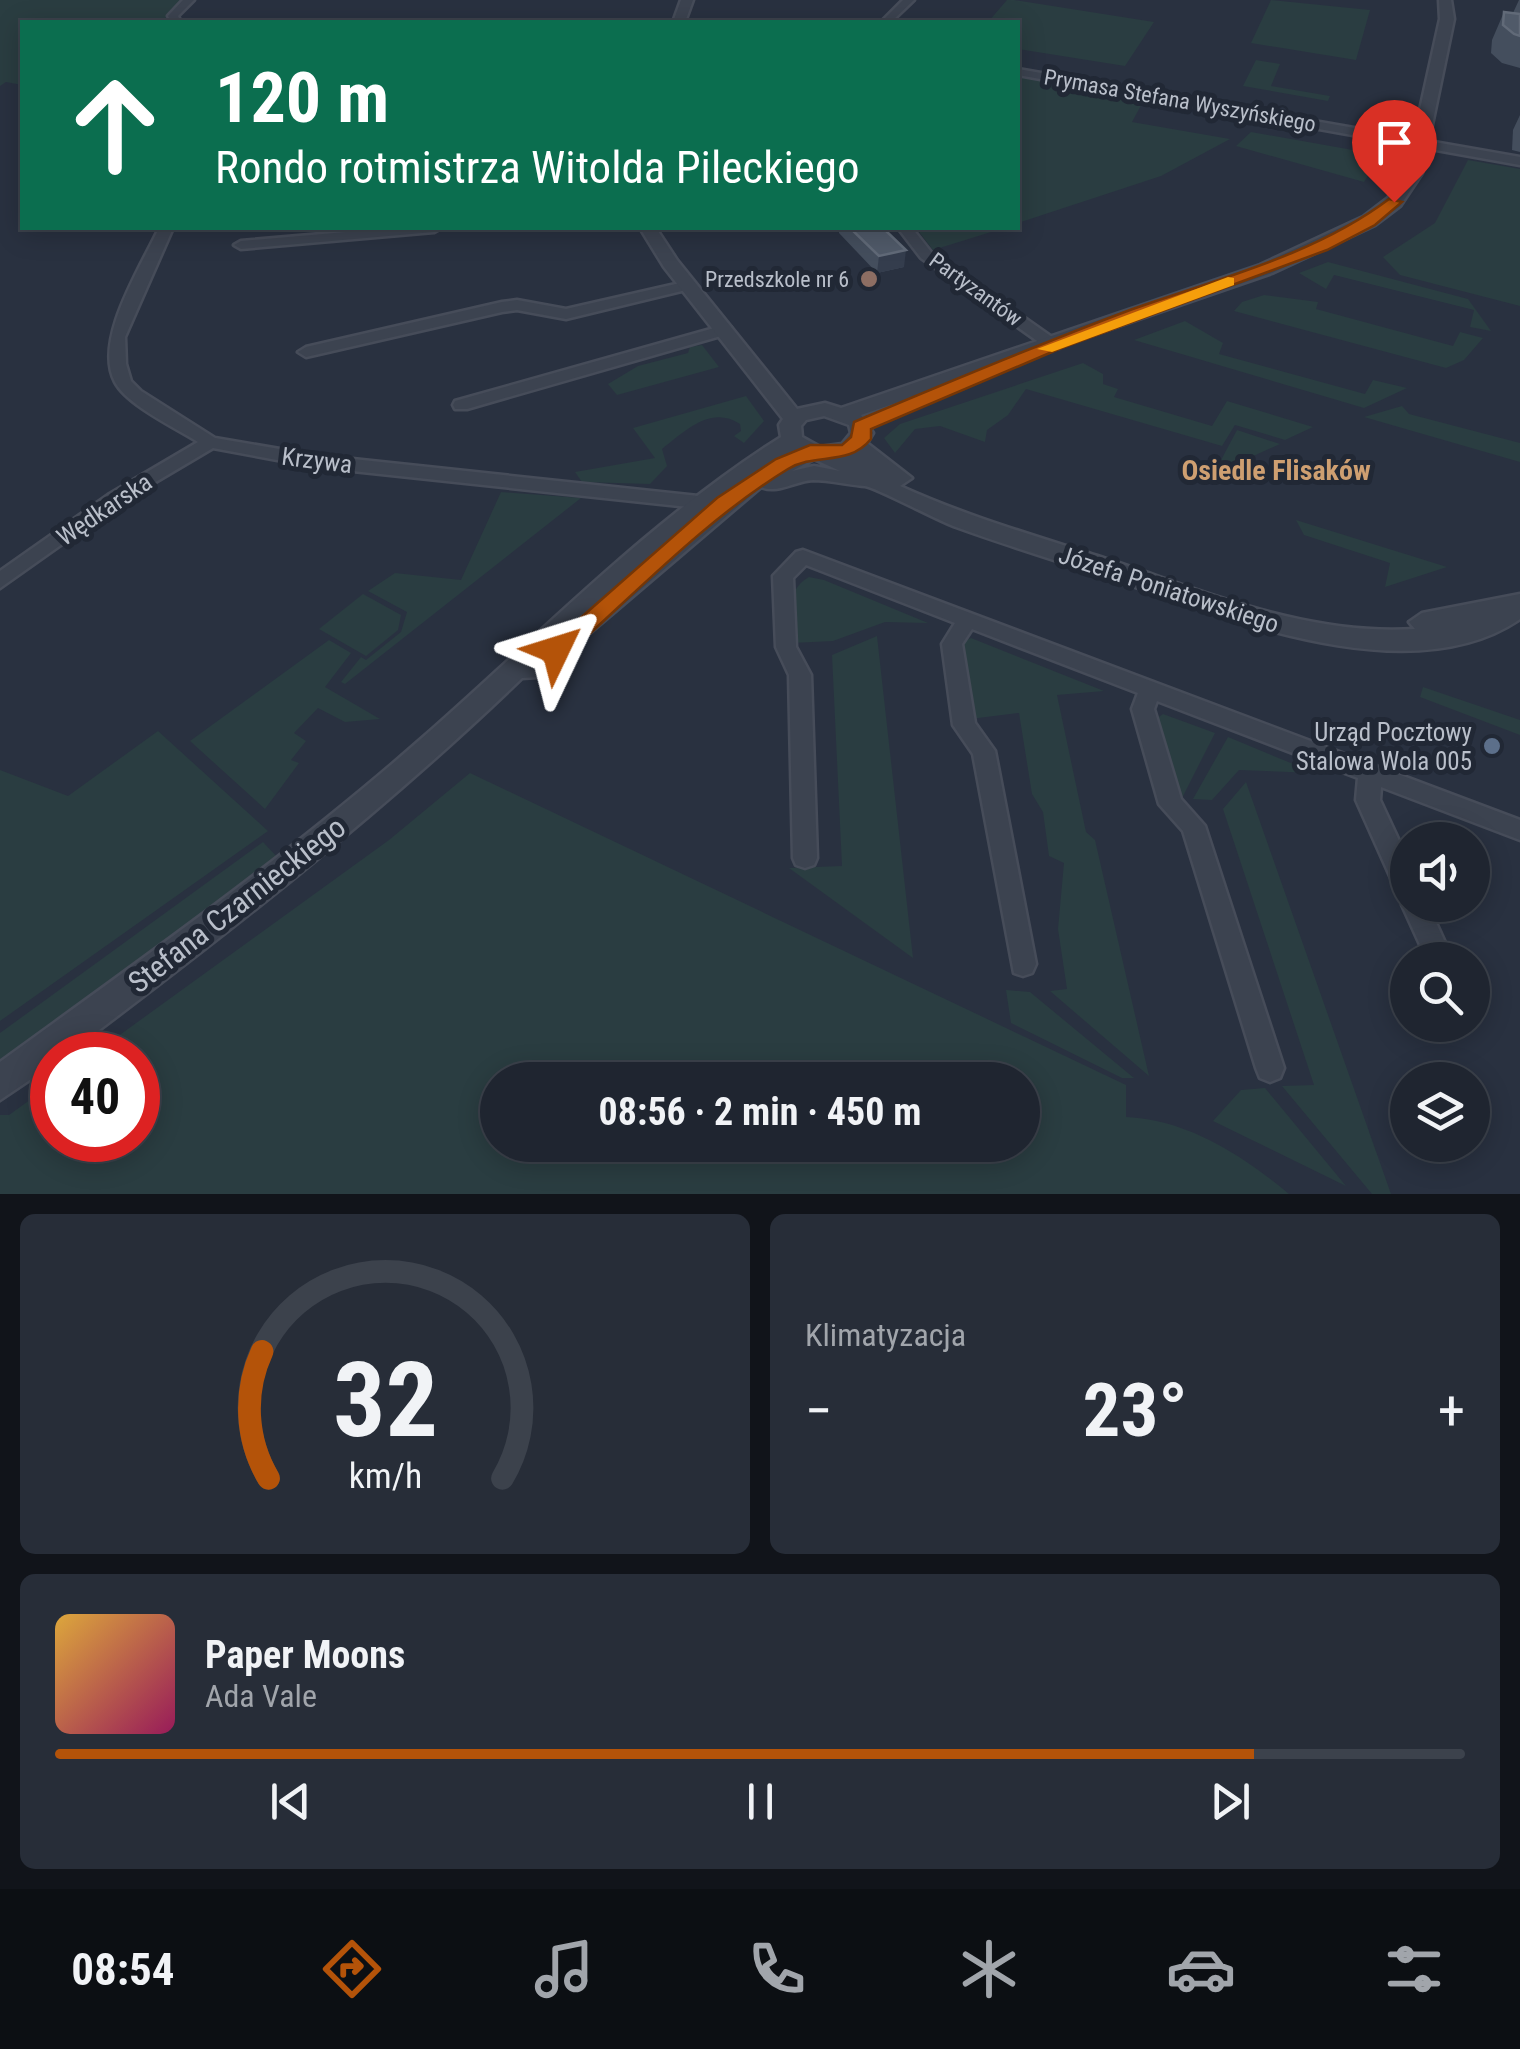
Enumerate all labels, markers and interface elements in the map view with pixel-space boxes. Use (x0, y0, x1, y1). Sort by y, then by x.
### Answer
text: 120 m (215, 57, 389, 139)
icon: ahead (50, 60, 180, 190)
street label: Prymasa Stefana Wyszyńskiego (1042, 64, 1318, 137)
pin (1352, 100, 1437, 203)
icon: arrive (1367, 115, 1422, 170)
text: Rondo rotmistrza Witolda Pileckiego (215, 141, 860, 194)
street label: Partyzantów (925, 248, 1027, 331)
place label: Przedszkole nr 6 (705, 267, 849, 292)
marker: Przedszkole nr 6 (858, 268, 880, 290)
street label: Krzywa (280, 442, 354, 479)
district label: Osiedle Flisaków (1181, 454, 1371, 487)
street label: Wędkarska (51, 467, 157, 552)
street label: Józefa Poniatowskiego (1055, 540, 1282, 639)
position arrow (504, 598, 608, 702)
place label: Urząd Pocztowy Stalowa Wola 005 (1296, 718, 1472, 776)
marker: Urząd Pocztowy Stalowa Wola 005 (1481, 735, 1503, 757)
street label: Stefana Czarnieckiego (121, 809, 352, 1000)
map controls (1390, 822, 1490, 1162)
button: sound (1390, 822, 1490, 922)
button: search (1390, 942, 1490, 1042)
speed limit sign: 40 (30, 1032, 160, 1162)
button: layers (1390, 1062, 1490, 1162)
text: 08:56 · 2 min · 450 m (599, 1090, 921, 1134)
text: Klimatyzacja (805, 1316, 966, 1354)
text: 32 (332, 1340, 438, 1461)
text: 23° (1083, 1366, 1188, 1454)
text: − (805, 1379, 833, 1443)
text: + (1438, 1379, 1465, 1443)
text: km/h (348, 1455, 422, 1497)
text: Paper Moons (205, 1633, 405, 1677)
text: Ada Vale (205, 1677, 317, 1715)
icon: previous (263, 1774, 318, 1829)
icon: pause (733, 1774, 788, 1829)
icon: next (1203, 1774, 1258, 1829)
icon: directions (317, 1934, 387, 2004)
icon: music (529, 1934, 599, 2004)
icon: phone (742, 1934, 812, 2004)
icon: climate (954, 1934, 1024, 2004)
icon: car (1166, 1934, 1236, 2004)
icon: filters (1379, 1934, 1449, 2004)
text: 08:54 (71, 1943, 174, 1996)

